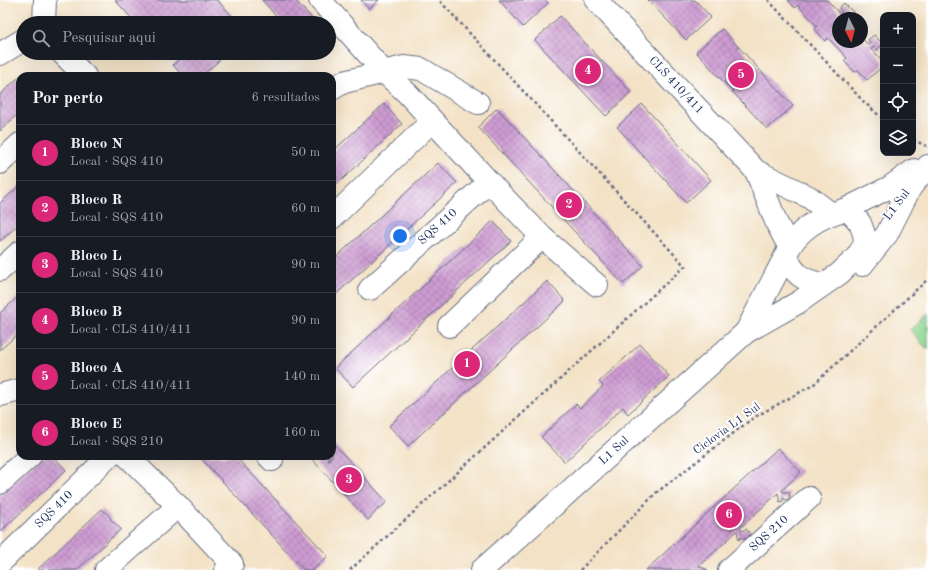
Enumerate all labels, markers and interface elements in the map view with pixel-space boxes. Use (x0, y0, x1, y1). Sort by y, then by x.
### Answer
north arrow (832, 12, 868, 48)
map controls (880, 12, 916, 156)
button: + (880, 12, 916, 48)
search box (16, 16, 336, 60)
icon: search (30, 27, 52, 49)
text: Pesquisar aqui (62, 31, 156, 46)
button: − (880, 48, 916, 84)
street label: CLS 410/411 (646, 54, 706, 117)
pin: 4 (575, 56, 601, 86)
pin: 5 (728, 60, 754, 90)
button: locate (880, 84, 916, 120)
text: Por perto (32, 90, 103, 107)
text: 6 resultados (252, 91, 320, 104)
button: layers (880, 120, 916, 156)
text: Bloco N (70, 137, 123, 152)
text: 1 (41, 146, 49, 159)
text: 50 m (291, 146, 320, 159)
text: Local · SQS 410 (70, 155, 163, 168)
street label: L1 Sul (882, 187, 912, 223)
pin: 2 (556, 190, 582, 220)
text: Bloco R (70, 193, 123, 208)
text: 2 (41, 202, 49, 215)
text: 60 m (291, 202, 320, 215)
street label: SQS 410 (416, 207, 460, 247)
text: Local · SQS 410 (70, 211, 163, 224)
your location (390, 226, 410, 246)
text: Bloco L (70, 249, 122, 264)
text: 3 (41, 258, 49, 271)
text: 90 m (291, 258, 320, 271)
text: Local · SQS 410 (70, 267, 163, 280)
text: Bloco B (70, 305, 122, 320)
text: 4 (41, 314, 49, 327)
text: 90 m (291, 314, 320, 327)
text: Local · CLS 410/411 (70, 323, 192, 336)
pin: 1 (454, 349, 480, 379)
text: Bloco A (70, 361, 123, 376)
text: 5 (41, 370, 49, 383)
text: 140 m (283, 370, 320, 383)
text: Local · CLS 410/411 (70, 379, 192, 392)
street label: Ciclovia L1 Sul (691, 401, 763, 457)
text: Bloco E (70, 417, 122, 432)
text: 6 (41, 426, 49, 439)
text: 160 m (283, 426, 320, 439)
street label: L1 Sul (597, 434, 631, 467)
text: Local · SQS 210 (70, 435, 163, 448)
pin: 3 (336, 465, 362, 495)
street label: SQS 410 (33, 489, 75, 531)
pin: 6 (716, 500, 742, 530)
street label: SQS 210 (747, 513, 791, 554)

